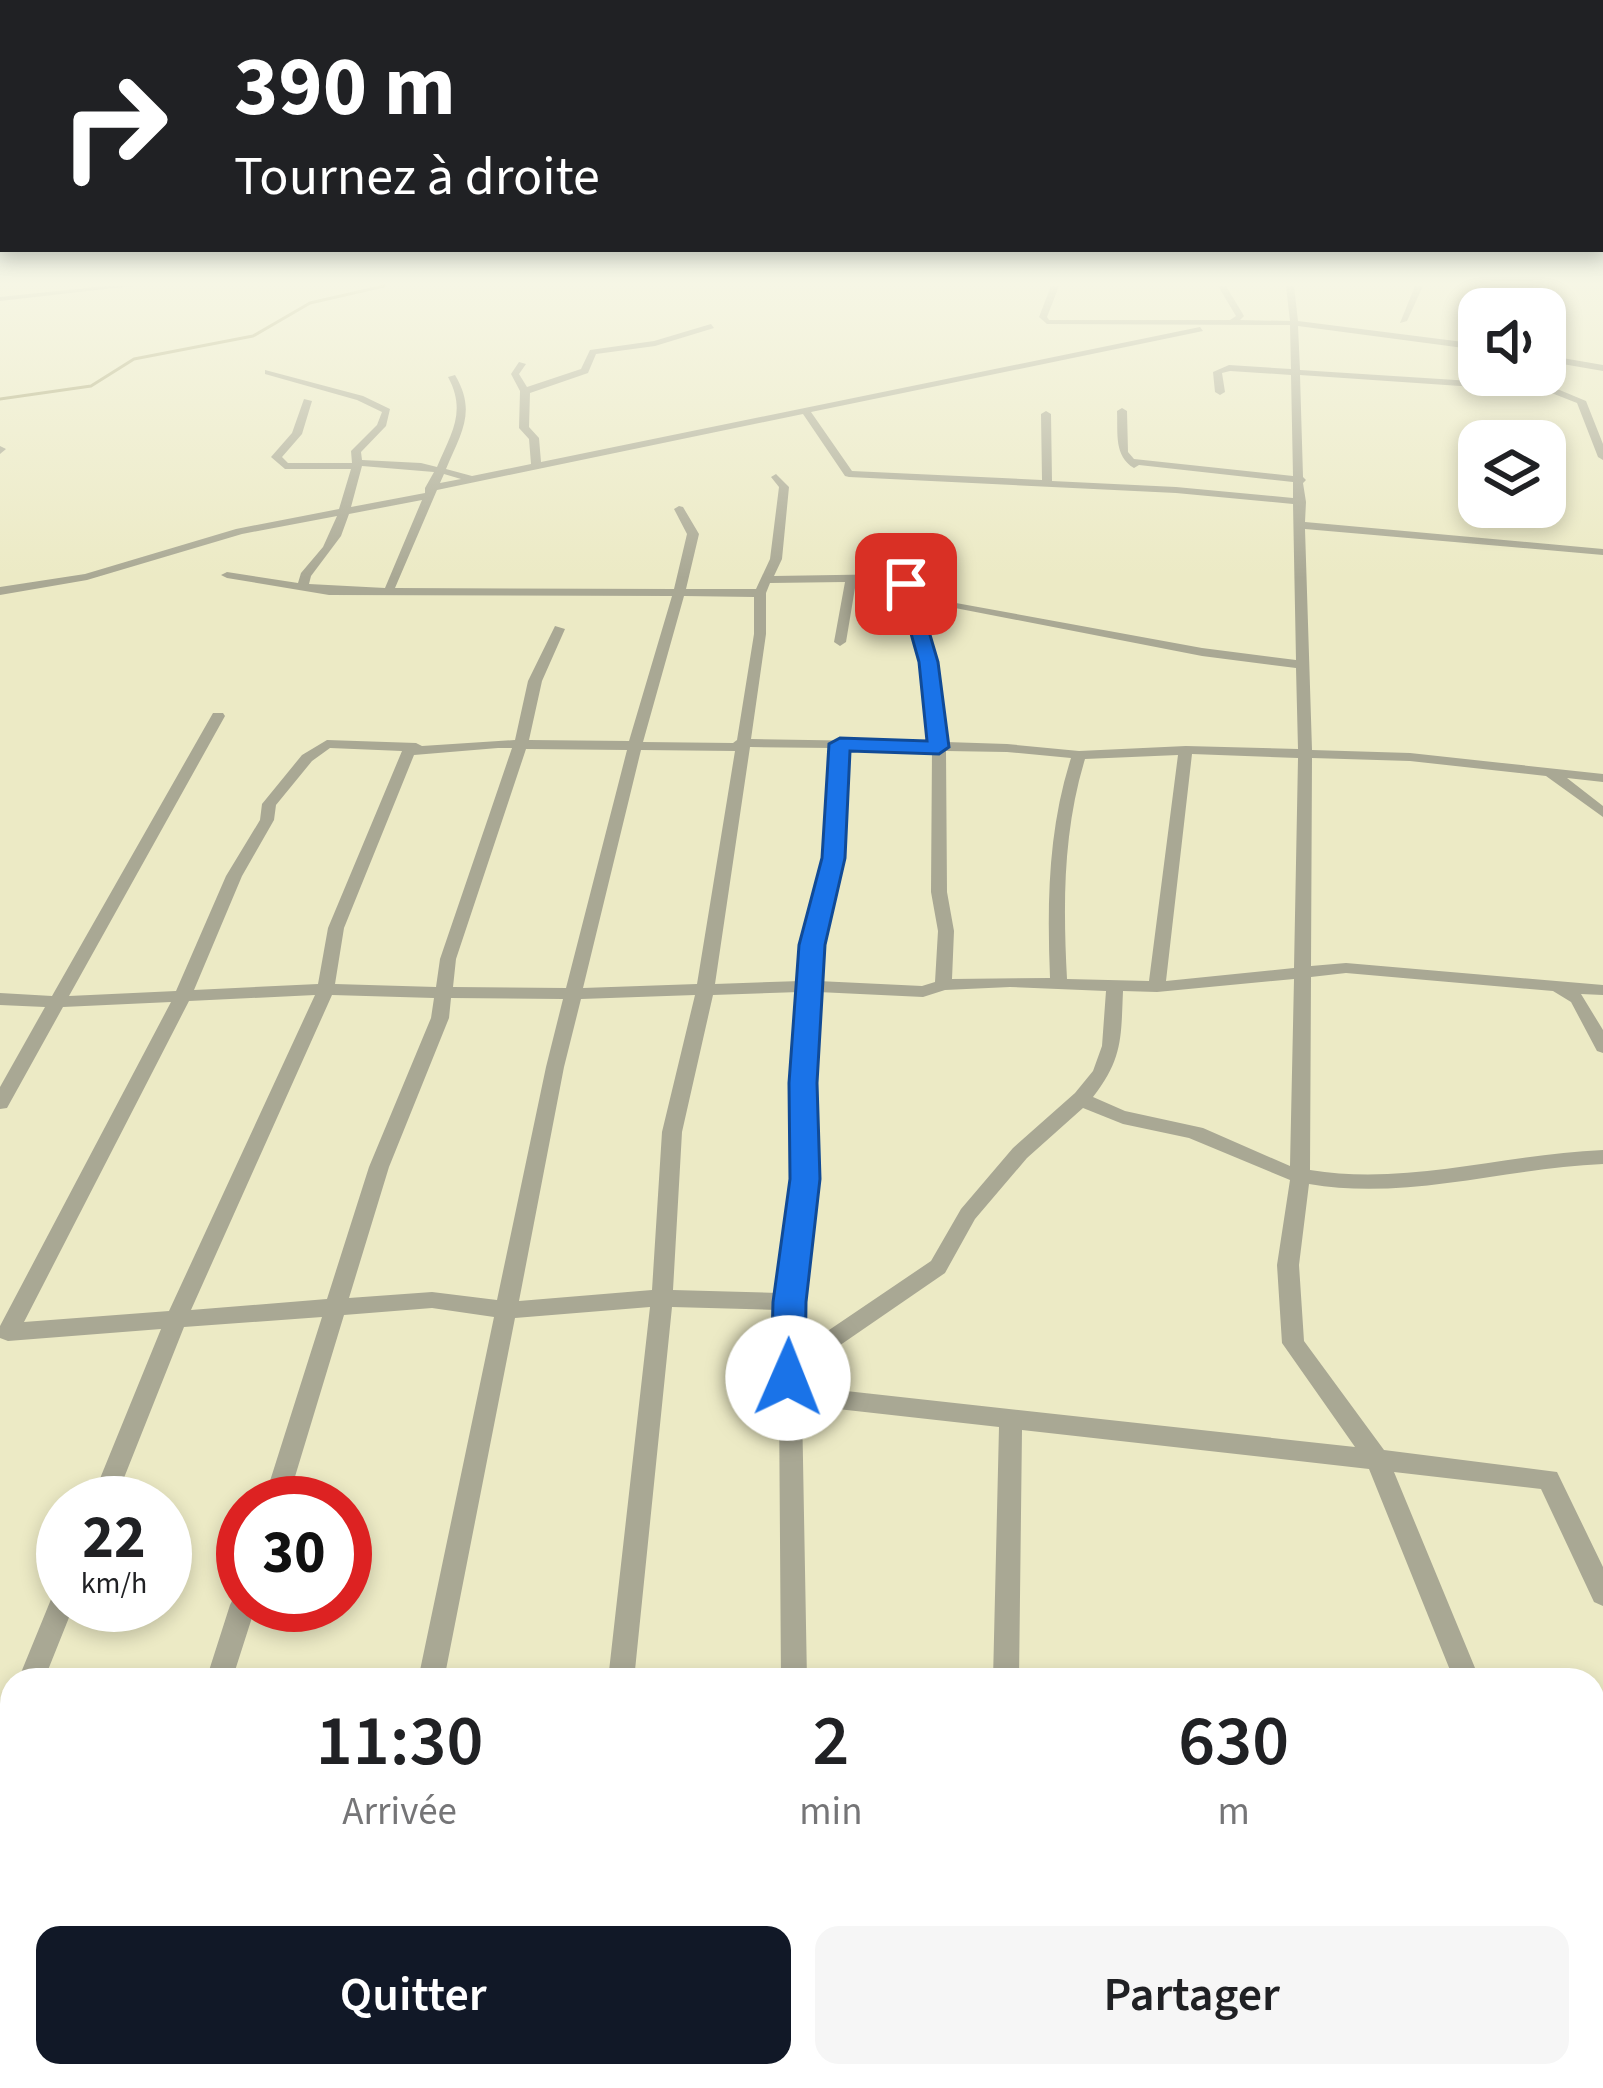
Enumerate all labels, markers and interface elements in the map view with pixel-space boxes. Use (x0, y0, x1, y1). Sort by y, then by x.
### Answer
text: 390 m (234, 28, 456, 148)
icon: right (36, 48, 192, 204)
text: Tournez à droite (234, 139, 600, 216)
map controls (1458, 288, 1566, 528)
button: sound (1458, 288, 1566, 396)
button: layers (1458, 420, 1566, 528)
pin (855, 533, 957, 635)
icon: arrive (873, 551, 939, 617)
position arrow (725, 1315, 851, 1441)
speed limit sign: 30 (216, 1476, 372, 1632)
text: 22 (82, 1496, 146, 1581)
text: km/h (81, 1562, 147, 1605)
text: 11:30 (316, 1690, 483, 1793)
text: 2 (812, 1690, 849, 1793)
text: 630 (1178, 1690, 1289, 1793)
text: Arrivée (342, 1784, 457, 1840)
text: min (799, 1784, 863, 1840)
text: m (1218, 1784, 1250, 1840)
button: Quitter (36, 1926, 791, 2064)
button: Partager (815, 1926, 1569, 2064)

